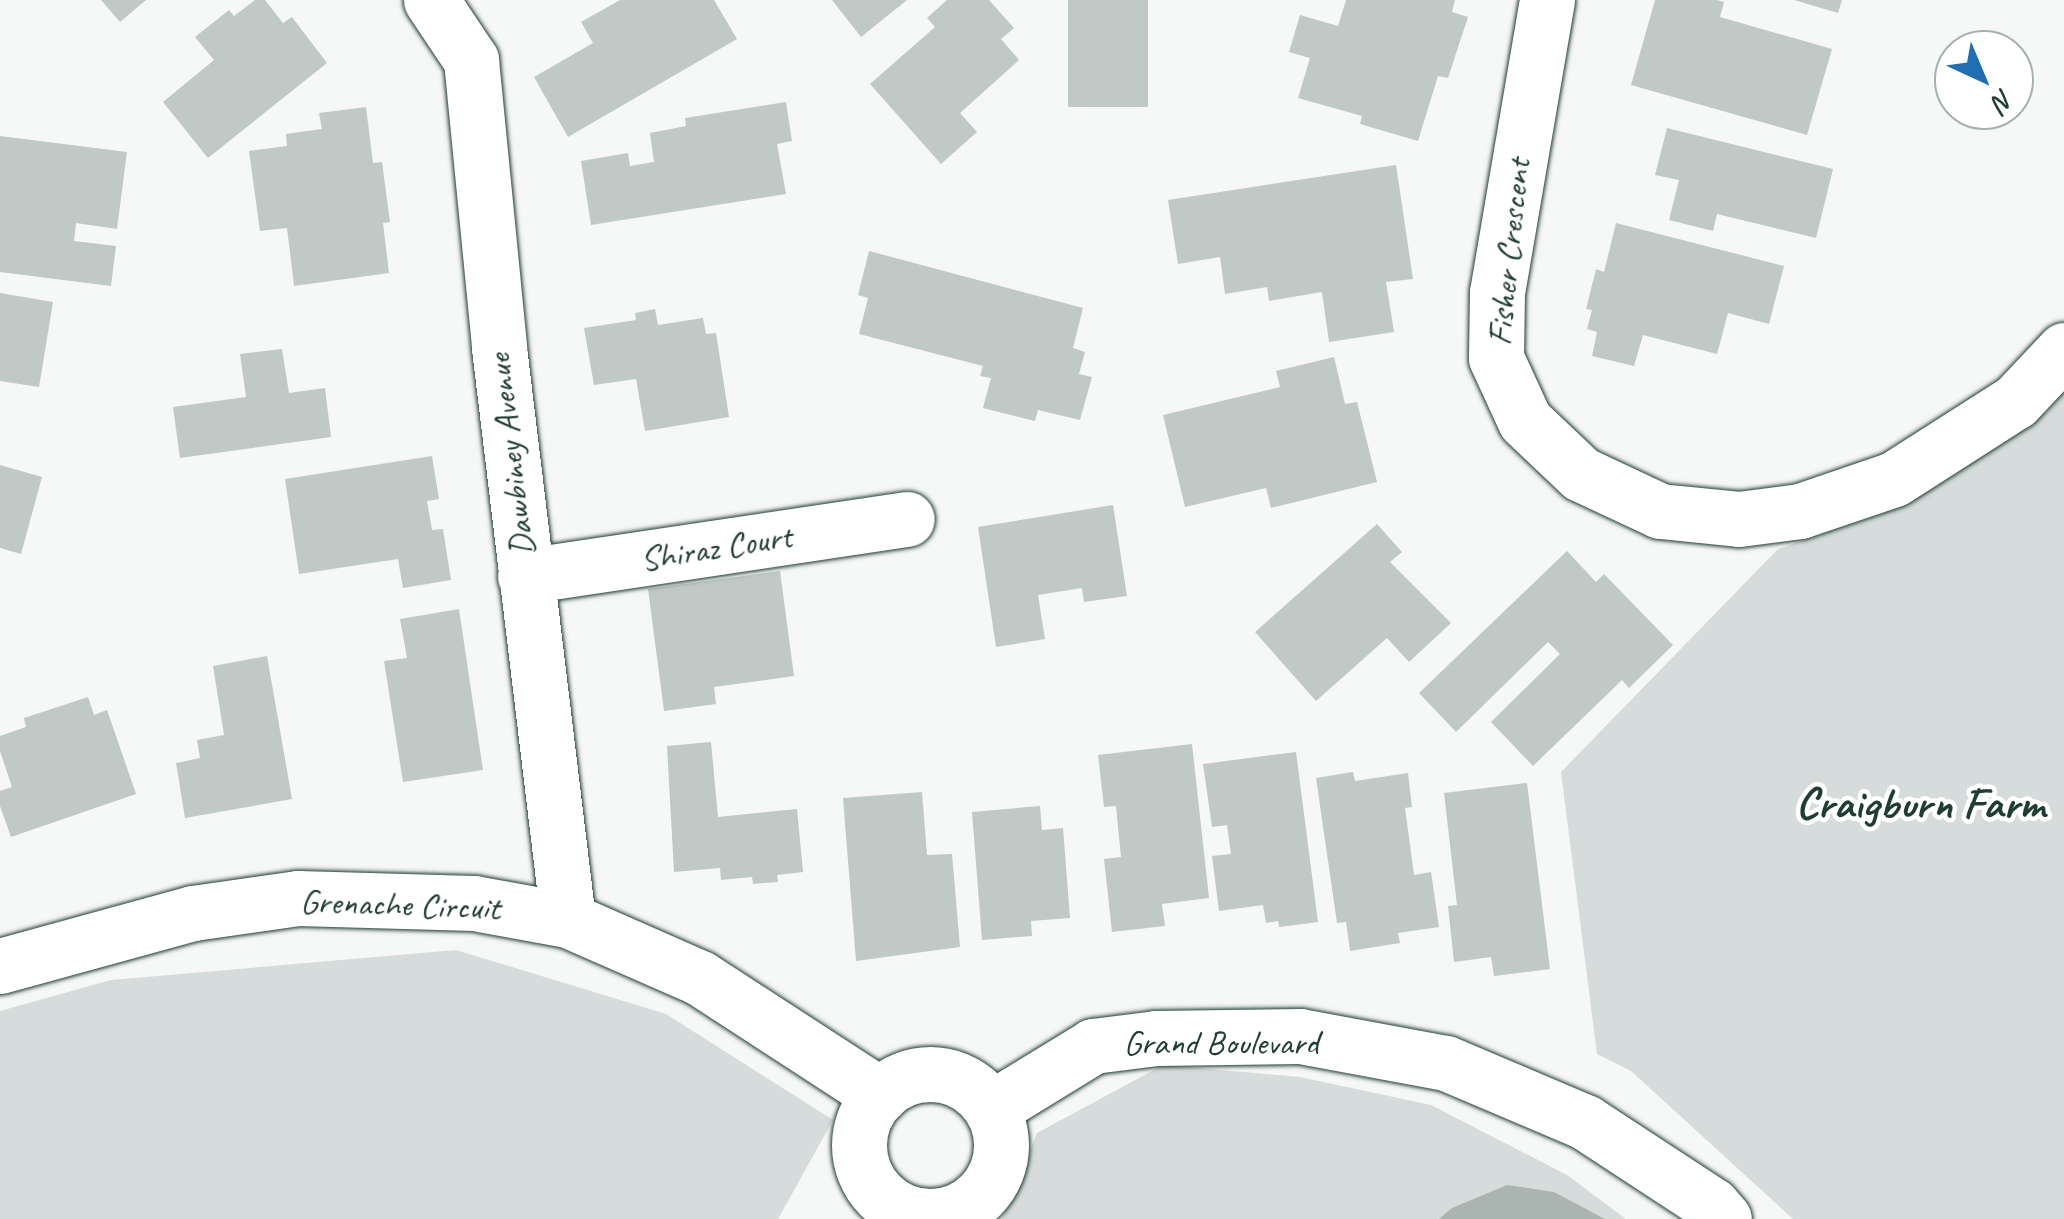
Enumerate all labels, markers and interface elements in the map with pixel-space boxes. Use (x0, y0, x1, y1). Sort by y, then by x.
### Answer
north arrow (1934, 30, 2034, 130)
text: N (1985, 82, 2022, 119)
street label: Fisher Crescent (1478, 157, 1540, 347)
street label: Dawbiney Avenue (478, 352, 544, 558)
street label: Shiraz Court (637, 515, 795, 581)
district label: Craigburn Farm (1795, 777, 2045, 831)
street label: Grenache Circuit (300, 881, 500, 929)
street label: Grand Boulevard (1123, 1022, 1319, 1064)

